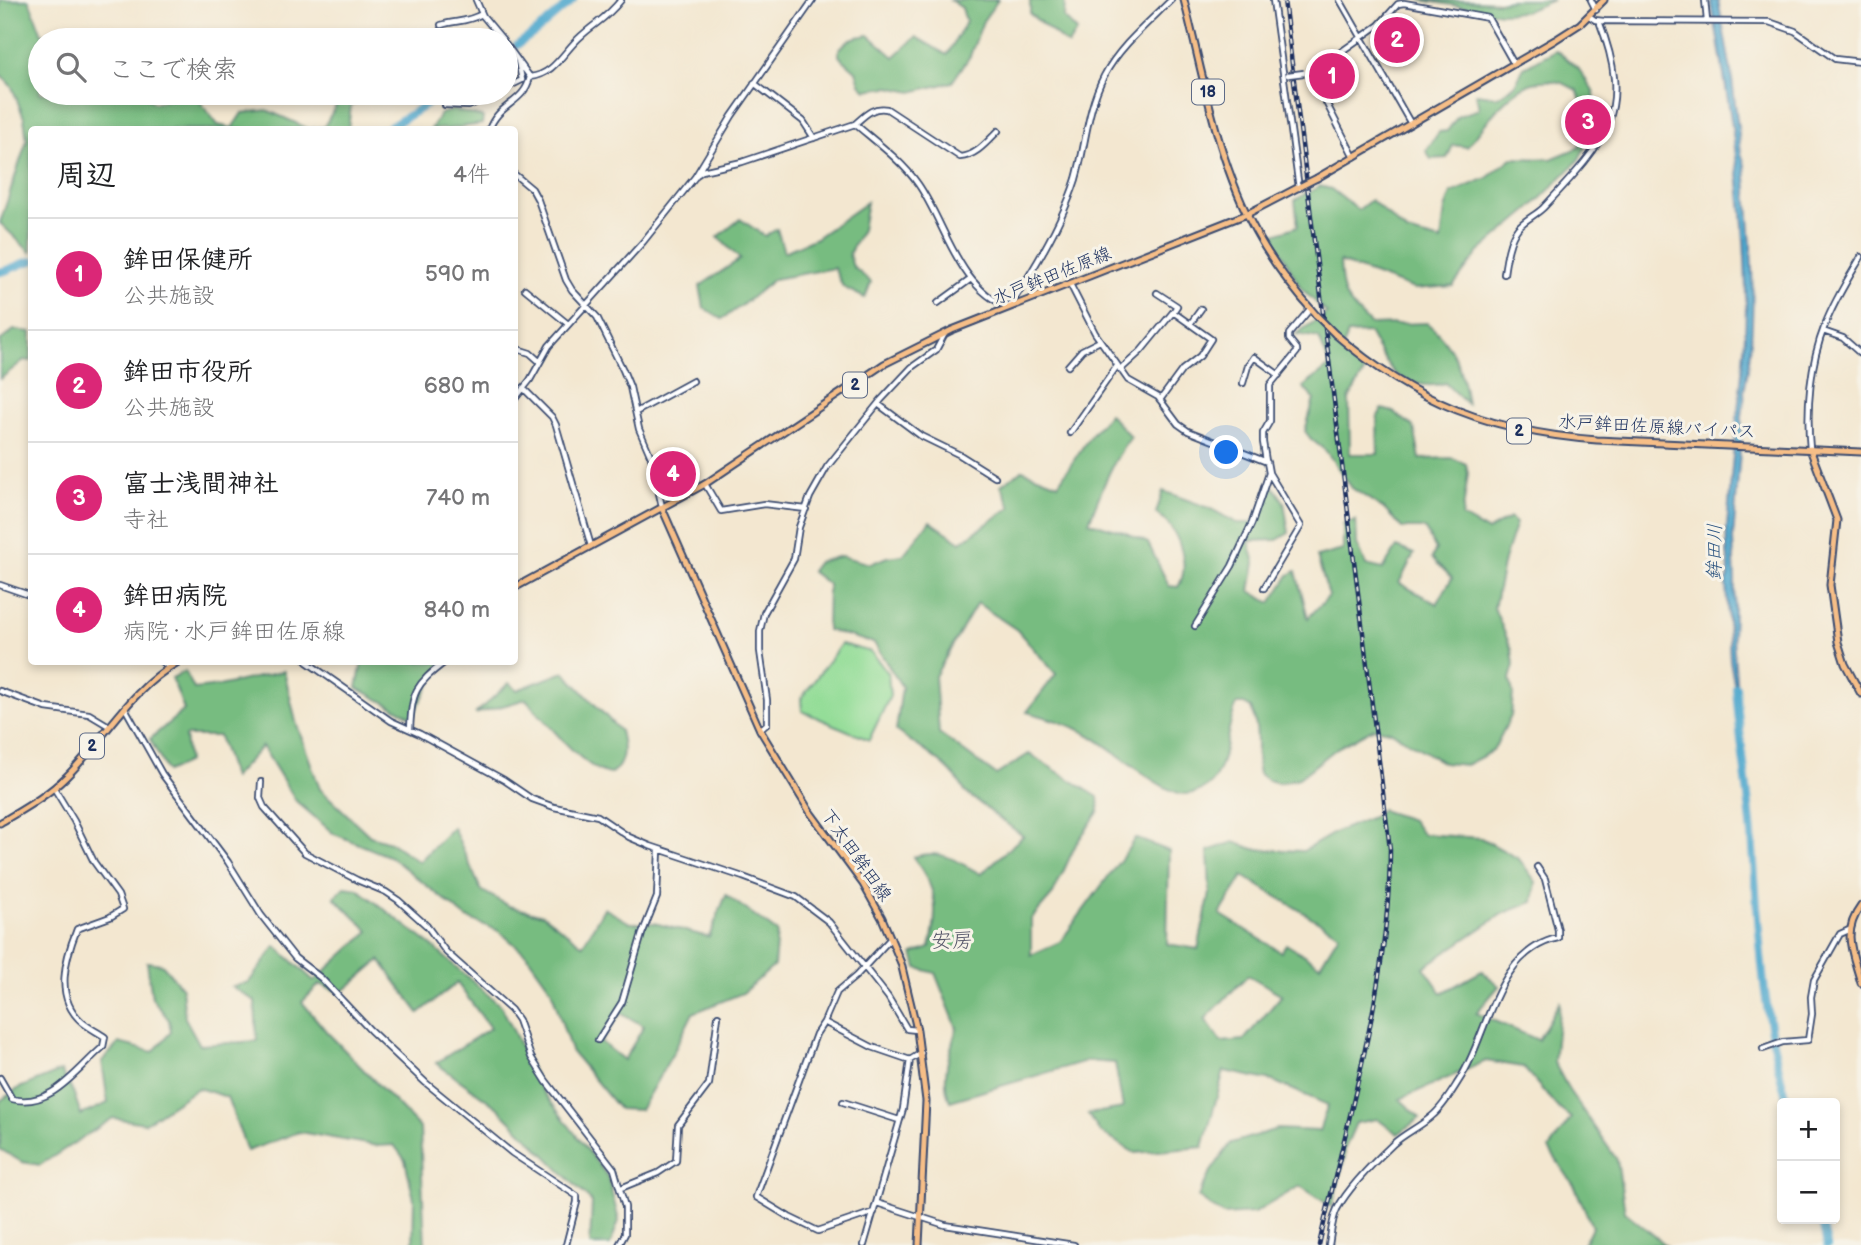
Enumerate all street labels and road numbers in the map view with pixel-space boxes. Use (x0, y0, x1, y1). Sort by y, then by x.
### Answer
road number: 18 (1192, 80, 1224, 104)
street label: 水戸鉾田佐原線 (990, 243, 1114, 309)
road number: 2 (843, 372, 867, 398)
street label: 水戸鉾田佐原線バイパス (1558, 411, 1756, 443)
road number: 2 (1507, 418, 1531, 444)
road number: 2 (80, 734, 104, 758)
street label: 下太田鉾田線 (816, 805, 896, 905)

